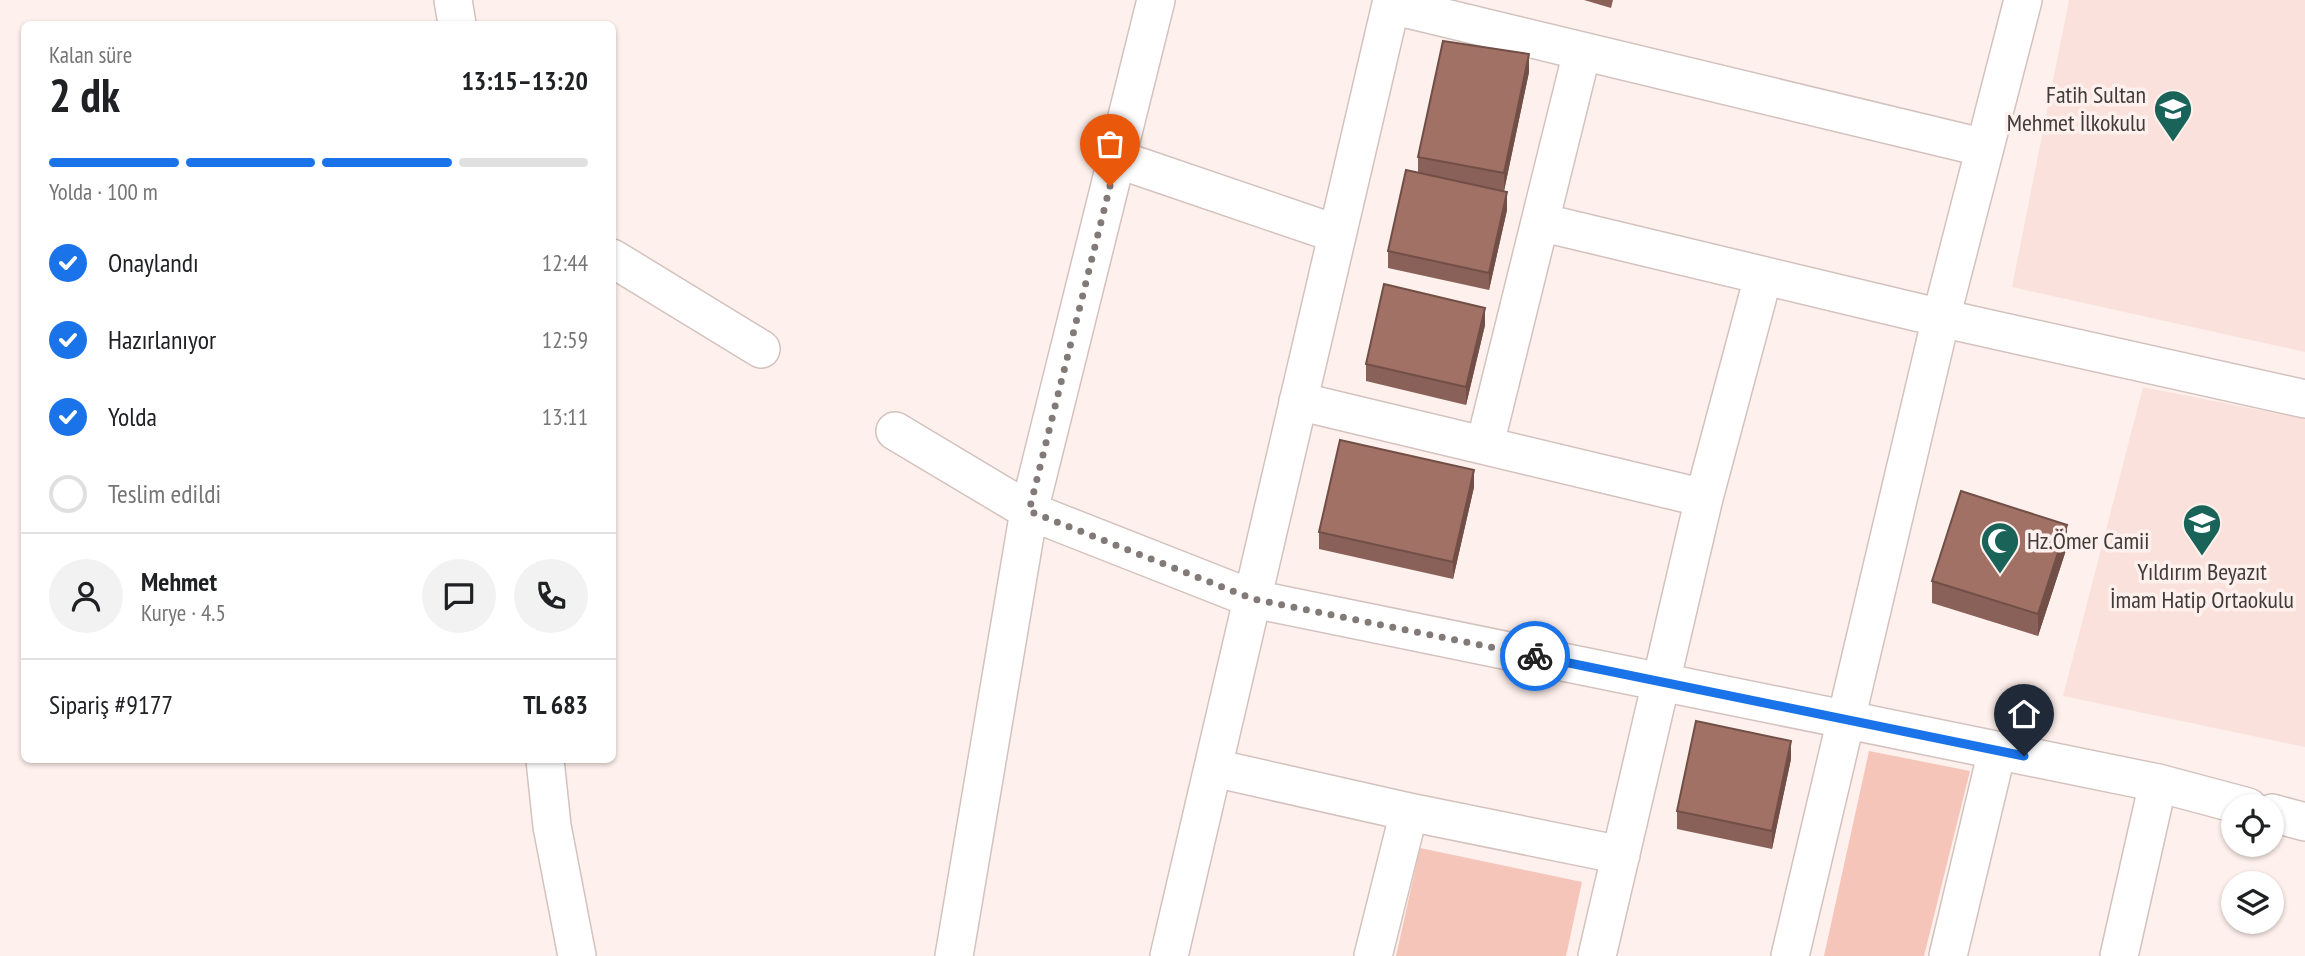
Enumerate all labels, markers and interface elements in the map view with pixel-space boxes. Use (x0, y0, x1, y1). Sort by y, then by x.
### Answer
text: Kalan süre (49, 40, 132, 69)
text: 13:15–13:20 (461, 64, 588, 97)
text: 2 dk (49, 65, 120, 125)
place label: Fatih Sultan Mehmet İlkokulu (2007, 79, 2146, 138)
school or university icon: Fatih Sultan Mehmet İlkokulu (2152, 88, 2194, 143)
pin (1080, 114, 1140, 186)
icon: bag (1091, 125, 1129, 163)
text: Yolda · 100 m (49, 177, 158, 206)
icon: check (49, 244, 87, 282)
text: Onaylandı (108, 246, 199, 279)
text: 12:44 (542, 248, 588, 277)
icon: check (49, 321, 87, 359)
text: Hazırlanıyor (108, 323, 216, 356)
text: 12:59 (542, 325, 588, 354)
icon: check (49, 398, 87, 436)
text: Yolda (108, 400, 157, 433)
text: 13:11 (542, 402, 588, 431)
text: Teslim edildi (108, 477, 221, 510)
school or university icon: Yıldırım Beyazıt İmam Hatip Ortaokulu (2181, 502, 2223, 557)
mosque icon: Hz.Ömer Camii (1979, 520, 2021, 575)
place label: Hz.Ömer Camii (2027, 525, 2149, 556)
place label: Yıldırım Beyazıt İmam Hatip Ortaokulu (2110, 556, 2294, 615)
button: person (49, 559, 123, 633)
button: chat (422, 559, 496, 633)
button: phone (514, 559, 588, 633)
text: Mehmet (141, 565, 217, 598)
text: Kurye · 4.5 (141, 598, 226, 627)
courier (1500, 621, 1570, 691)
icon: bike (1516, 637, 1554, 675)
pin (1994, 684, 2054, 756)
text: Sipariş #9177 (49, 688, 173, 721)
text: TL 683 (523, 688, 588, 721)
icon: home (2005, 695, 2043, 733)
map controls (2221, 794, 2284, 934)
button: locate (2221, 794, 2284, 857)
button: layers (2221, 871, 2284, 934)

